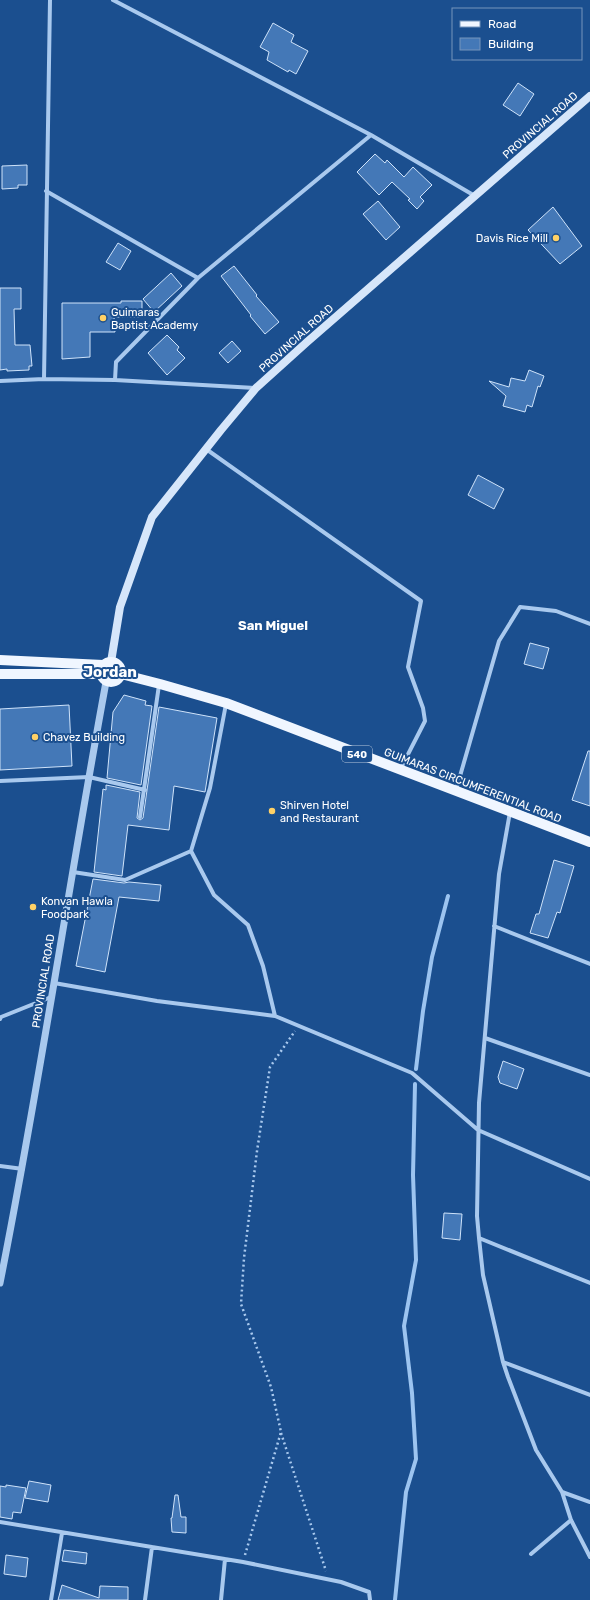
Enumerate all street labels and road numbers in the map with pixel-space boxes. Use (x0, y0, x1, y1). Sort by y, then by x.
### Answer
street label: PROVINCIAL ROAD (500, 89, 580, 161)
street label: PROVINCIAL ROAD (257, 302, 336, 375)
road number: 540 (342, 746, 372, 762)
street label: GUIMARAS CIRCUMFERENTIAL ROAD (382, 746, 563, 825)
street label: PROVINCIAL ROAD (30, 933, 57, 1029)

